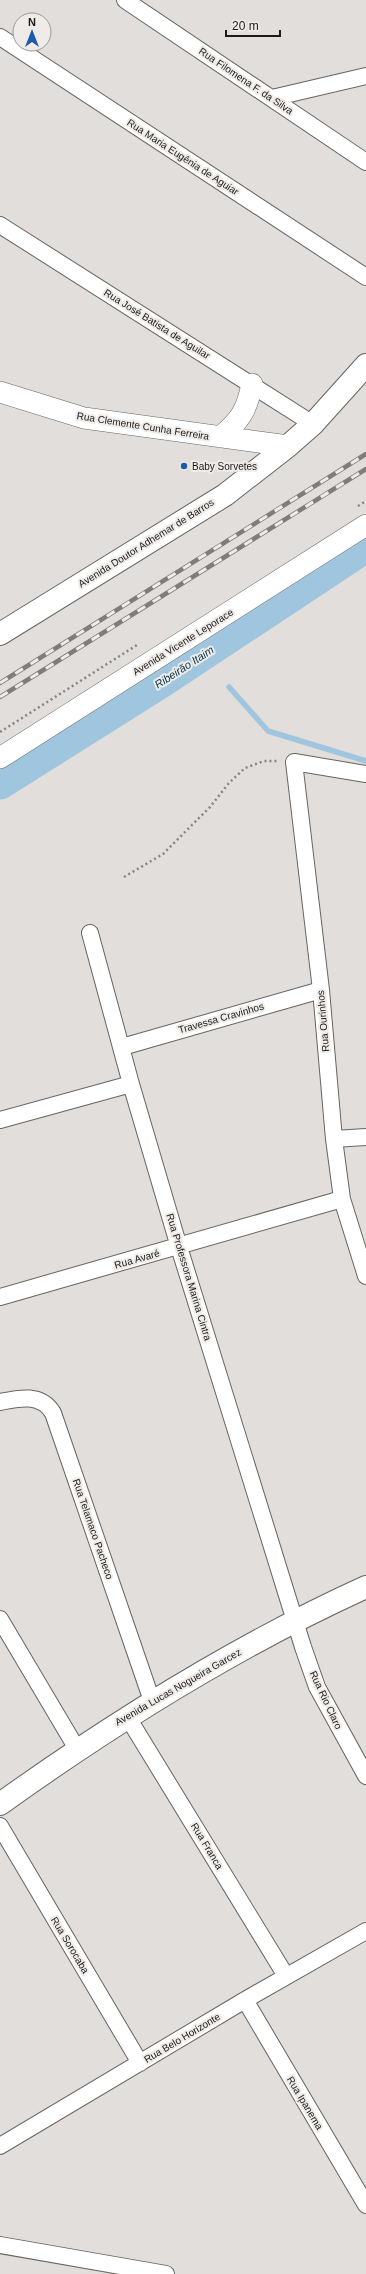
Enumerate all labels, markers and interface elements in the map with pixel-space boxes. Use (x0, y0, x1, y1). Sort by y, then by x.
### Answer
north arrow (12, 12, 52, 52)
scale bar (226, 12, 280, 38)
text: N (28, 16, 36, 28)
text: 20 m (232, 19, 259, 33)
street label: Rua Filomena F. da Silva (197, 45, 296, 117)
street label: Rua Maria Eugênia de Aguiar (125, 117, 241, 198)
street label: Rua José Batista de Aguilar (102, 287, 213, 362)
street label: Rua Clemente Cunha Ferreira (76, 410, 210, 442)
marker: Baby Sorvetes (179, 461, 189, 471)
place label: Baby Sorvetes (192, 461, 257, 472)
street label: Avenida Doutor Adhemar de Barros (76, 497, 216, 589)
street label: Avenida Vicente Leporace (131, 606, 236, 678)
water label: Ribeirão Itaim (152, 643, 216, 691)
street label: Rua Ourinhos (315, 990, 331, 1052)
street label: Travessa Cravinhos (177, 1001, 265, 1035)
street label: Rua Professora Marina Cintra (164, 1212, 214, 1342)
street label: Rua Avaré (113, 1247, 161, 1271)
street label: Rua Telamaco Pacheco (71, 1477, 116, 1581)
street label: Avenida Lucas Nogueira Garcez (113, 1646, 243, 1728)
street label: Rua Rio Claro (308, 1669, 344, 1731)
street label: Rua Franca (189, 1821, 225, 1872)
street label: Rua Sorocaba (49, 1915, 91, 1976)
street label: Rua Belo Horizonte (142, 2011, 222, 2065)
street label: Rua Ipanema (285, 2074, 325, 2132)

